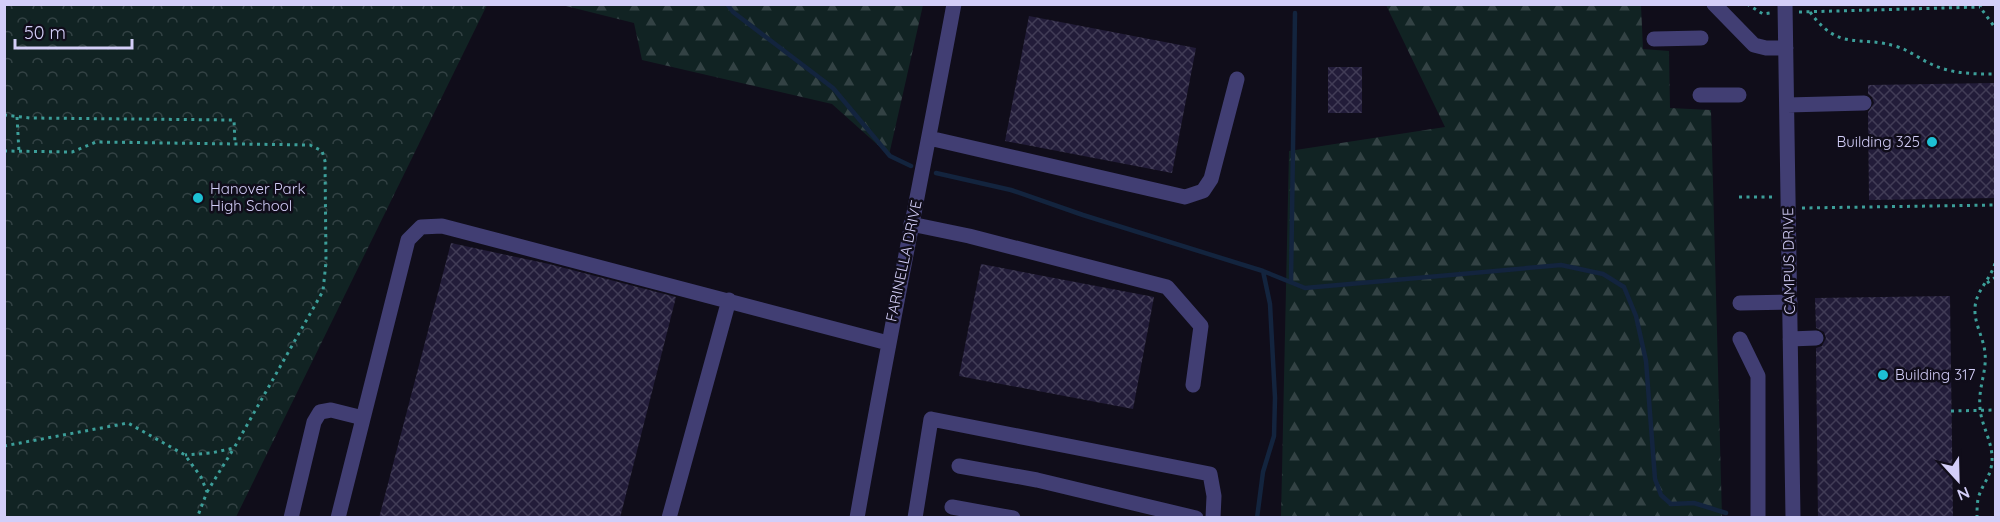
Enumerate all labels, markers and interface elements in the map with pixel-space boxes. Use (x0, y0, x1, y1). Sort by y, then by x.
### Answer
scale bar (15, 12, 132, 50)
text: 50 m (24, 21, 66, 44)
place label: Building 325 (1836, 132, 1920, 151)
marker: Building 325 (1925, 135, 1939, 149)
place label: Hanover Park High School (210, 179, 306, 215)
marker: Hanover Park High School (191, 191, 205, 205)
street label: FARINELLA DRIVE (881, 198, 926, 323)
street label: CAMPUS DRIVE (1778, 207, 1799, 315)
place label: Building 317 (1895, 365, 1976, 384)
marker: Building 317 (1876, 368, 1890, 382)
north arrow (1928, 450, 1988, 510)
text: N (1954, 482, 1973, 505)

